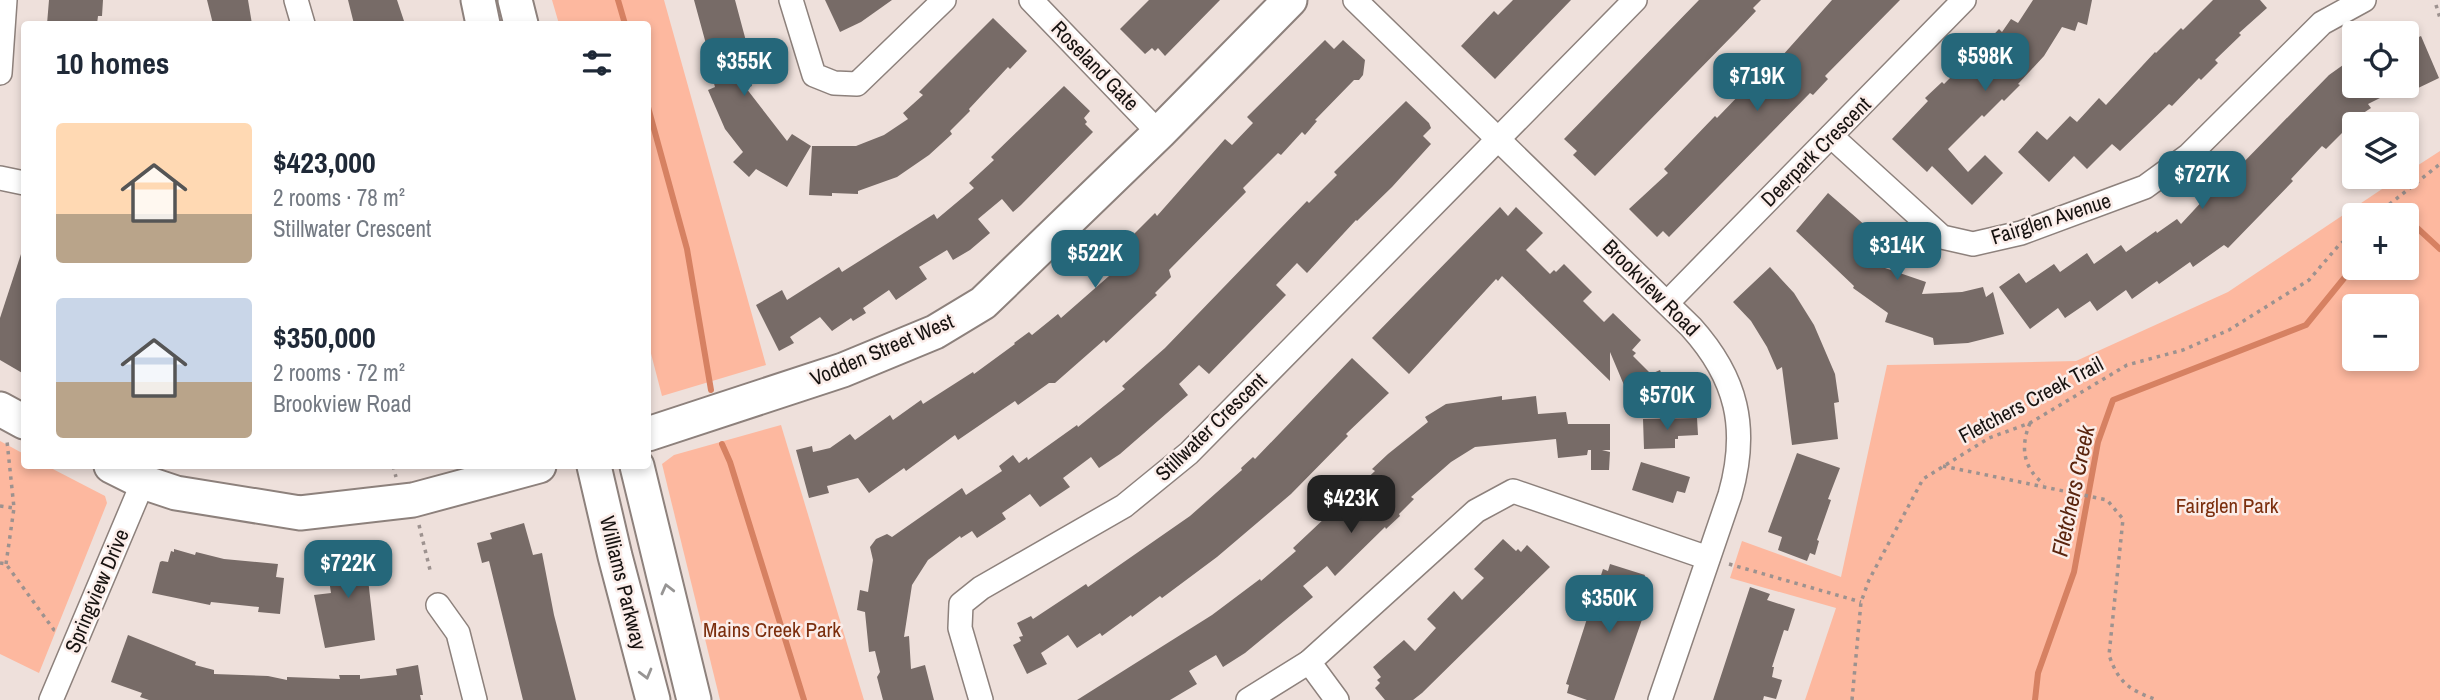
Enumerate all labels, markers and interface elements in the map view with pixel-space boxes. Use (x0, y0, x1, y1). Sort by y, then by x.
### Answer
street label: Roseland Gate (1045, 14, 1146, 117)
map controls (2342, 21, 2419, 371)
button: locate (2342, 21, 2419, 98)
pin: $598K (1936, 34, 2034, 93)
pin: $355K (695, 38, 793, 98)
text: $598K (1957, 40, 2013, 71)
text: 10 homes (56, 43, 170, 83)
icon: filters (578, 44, 616, 82)
text: $355K (716, 45, 772, 76)
pin: $719K (1708, 54, 1806, 113)
text: $719K (1729, 60, 1785, 91)
street label: Deerpark Crescent (1754, 90, 1877, 213)
button: layers (2342, 112, 2419, 189)
text: $423,000 (273, 142, 376, 182)
icon: home (112, 151, 196, 235)
pin: $727K (2153, 152, 2251, 211)
text: $727K (2174, 158, 2230, 189)
text: 2 rooms · 78 m² (273, 182, 405, 213)
street label: Fairglen Avenue (1987, 186, 2114, 252)
button: + (2342, 203, 2419, 280)
text: Stillwater Crescent (273, 213, 431, 244)
pin: $314K (1848, 222, 1946, 282)
text: $314K (1869, 229, 1925, 260)
pin: $522K (1046, 230, 1144, 290)
street label: Brookview Road (1596, 233, 1706, 343)
text: $522K (1067, 237, 1123, 268)
button: − (2342, 294, 2419, 371)
street label: Vodden Street West (806, 306, 958, 393)
text: $350,000 (273, 317, 376, 357)
icon: home (112, 326, 196, 410)
street label: Fletchers Creek Trail (1953, 349, 2108, 450)
text: 2 rooms · 72 m² (273, 357, 405, 388)
street label: Stillwater Crescent (1149, 366, 1273, 487)
pin: $570K (1618, 372, 1716, 432)
text: $570K (1639, 379, 1695, 410)
text: Brookview Road (273, 388, 411, 419)
water label: Fletchers Creek (2044, 421, 2102, 559)
pin: $423K (1302, 476, 1400, 535)
text: $423K (1323, 482, 1379, 513)
park label: Fairglen Park (2176, 491, 2279, 520)
street label: Williams Parkway (593, 513, 654, 653)
street label: Springview Drive (57, 524, 136, 657)
pin: $722K (299, 540, 397, 600)
text: $722K (320, 547, 376, 578)
pin: $350K (1560, 576, 1658, 635)
text: $350K (1581, 582, 1637, 613)
one-way arrow (661, 584, 675, 596)
park label: Mains Creek Park (703, 615, 841, 644)
one-way arrow (638, 668, 653, 680)

